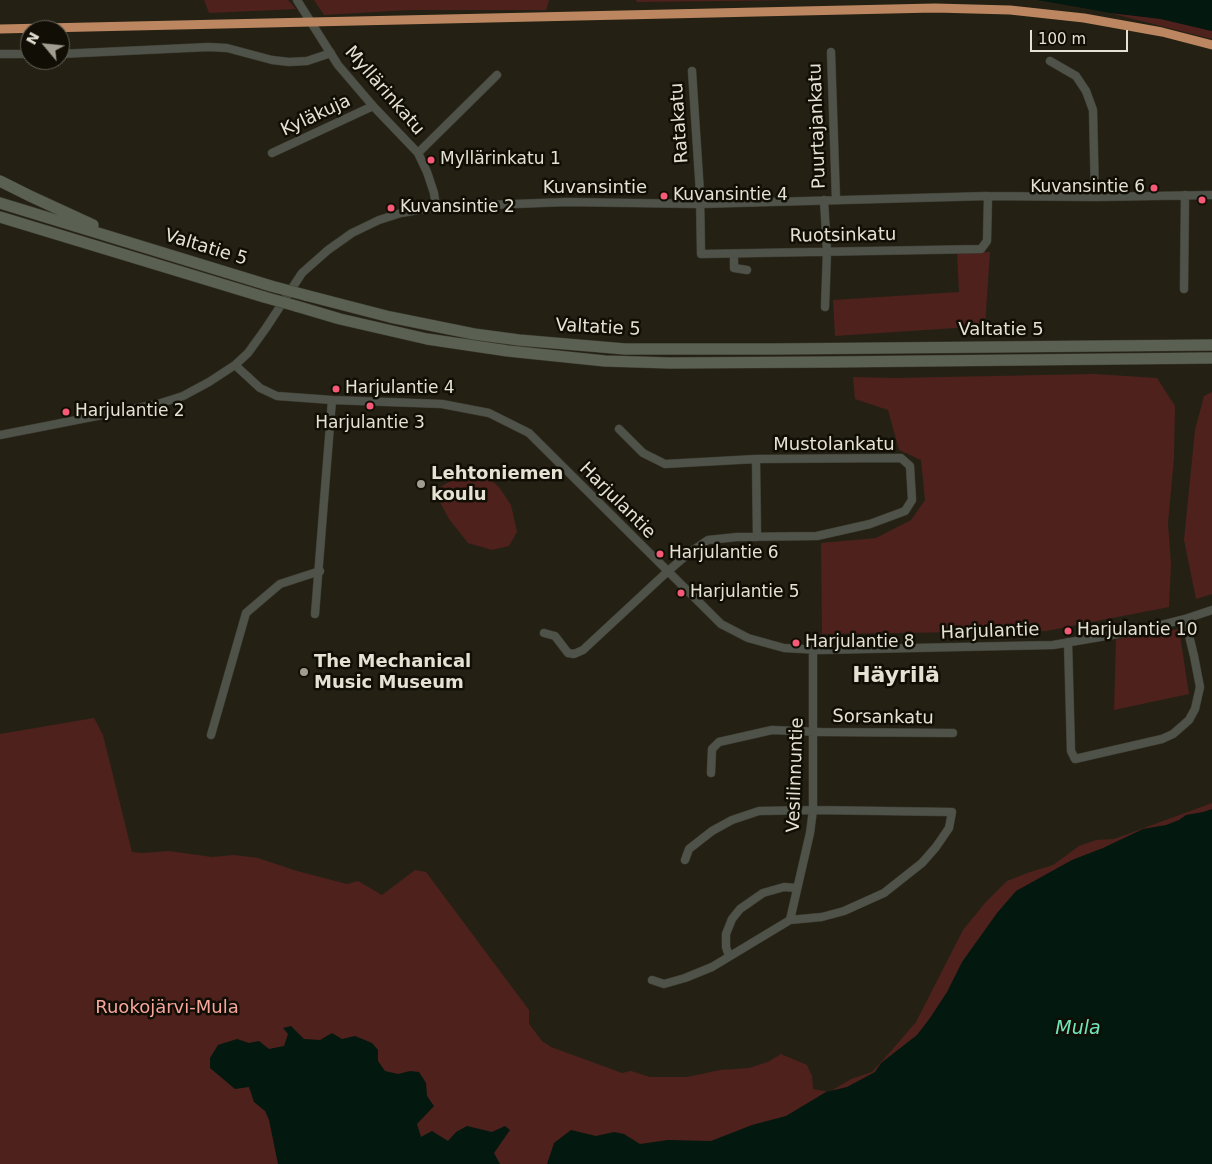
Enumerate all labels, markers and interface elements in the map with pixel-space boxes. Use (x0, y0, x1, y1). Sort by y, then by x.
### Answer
north arrow (20, 20, 70, 70)
scale bar (1032, 20, 1130, 52)
text: N (23, 29, 42, 47)
text: 100 m (1038, 30, 1086, 48)
street label: Myllärinkatu (340, 42, 428, 140)
street label: Puurtajankatu (805, 63, 831, 189)
street label: Ratakatu (666, 82, 694, 164)
street label: Kyläkuja (278, 90, 354, 142)
place label: Myllärinkatu 1 (440, 150, 561, 170)
marker: Myllärinkatu 1 (426, 155, 436, 165)
street label: Kuvansintie (543, 177, 647, 199)
place label: Kuvansintie 6 (1030, 178, 1145, 198)
marker: Kuvansintie 6 (1149, 183, 1159, 193)
place label: Kuvansintie 4 (673, 186, 788, 206)
marker: Kuvansintie 4 (659, 191, 669, 201)
unlabelled marker (1197, 195, 1207, 205)
place label: Kuvansintie 2 (400, 198, 515, 218)
marker: Kuvansintie 2 (386, 203, 396, 213)
street label: Ruotsinkatu (790, 224, 896, 248)
street label: Valtatie 5 (162, 225, 250, 271)
street label: Valtatie 5 (555, 315, 641, 341)
street label: Valtatie 5 (958, 319, 1044, 341)
place label: Harjulantie 4 (345, 379, 455, 399)
marker: Harjulantie 4 (331, 384, 341, 394)
marker: Harjulantie 3 (365, 401, 375, 411)
place label: Harjulantie 2 (75, 402, 185, 422)
marker: Harjulantie 2 (61, 407, 71, 417)
place label: Harjulantie 3 (315, 414, 425, 434)
street label: Mustolankatu (773, 434, 895, 456)
street label: Harjulantie (574, 458, 660, 544)
place label: Lehtoniemen koulu (431, 463, 563, 506)
marker: Lehtoniemen koulu (415, 478, 427, 490)
place label: Harjulantie 6 (669, 544, 779, 564)
marker: Harjulantie 6 (655, 549, 665, 559)
place label: Harjulantie 5 (690, 583, 800, 603)
marker: Harjulantie 5 (676, 588, 686, 598)
street label: Harjulantie (940, 619, 1040, 645)
place label: Harjulantie 10 (1077, 621, 1197, 641)
marker: Harjulantie 10 (1063, 626, 1073, 636)
place label: Harjulantie 8 (805, 633, 915, 653)
marker: Harjulantie 8 (791, 638, 801, 648)
place label: The Mechanical Music Museum (314, 651, 471, 694)
district label: Häyrilä (852, 663, 940, 689)
marker: The Mechanical Music Museum (298, 666, 310, 678)
street label: Sorsankatu (832, 706, 934, 730)
street label: Vesilinnuntie (783, 717, 809, 833)
park label: Ruokojärvi-Mula (95, 997, 239, 1019)
water label: Mula (1055, 1018, 1101, 1040)

